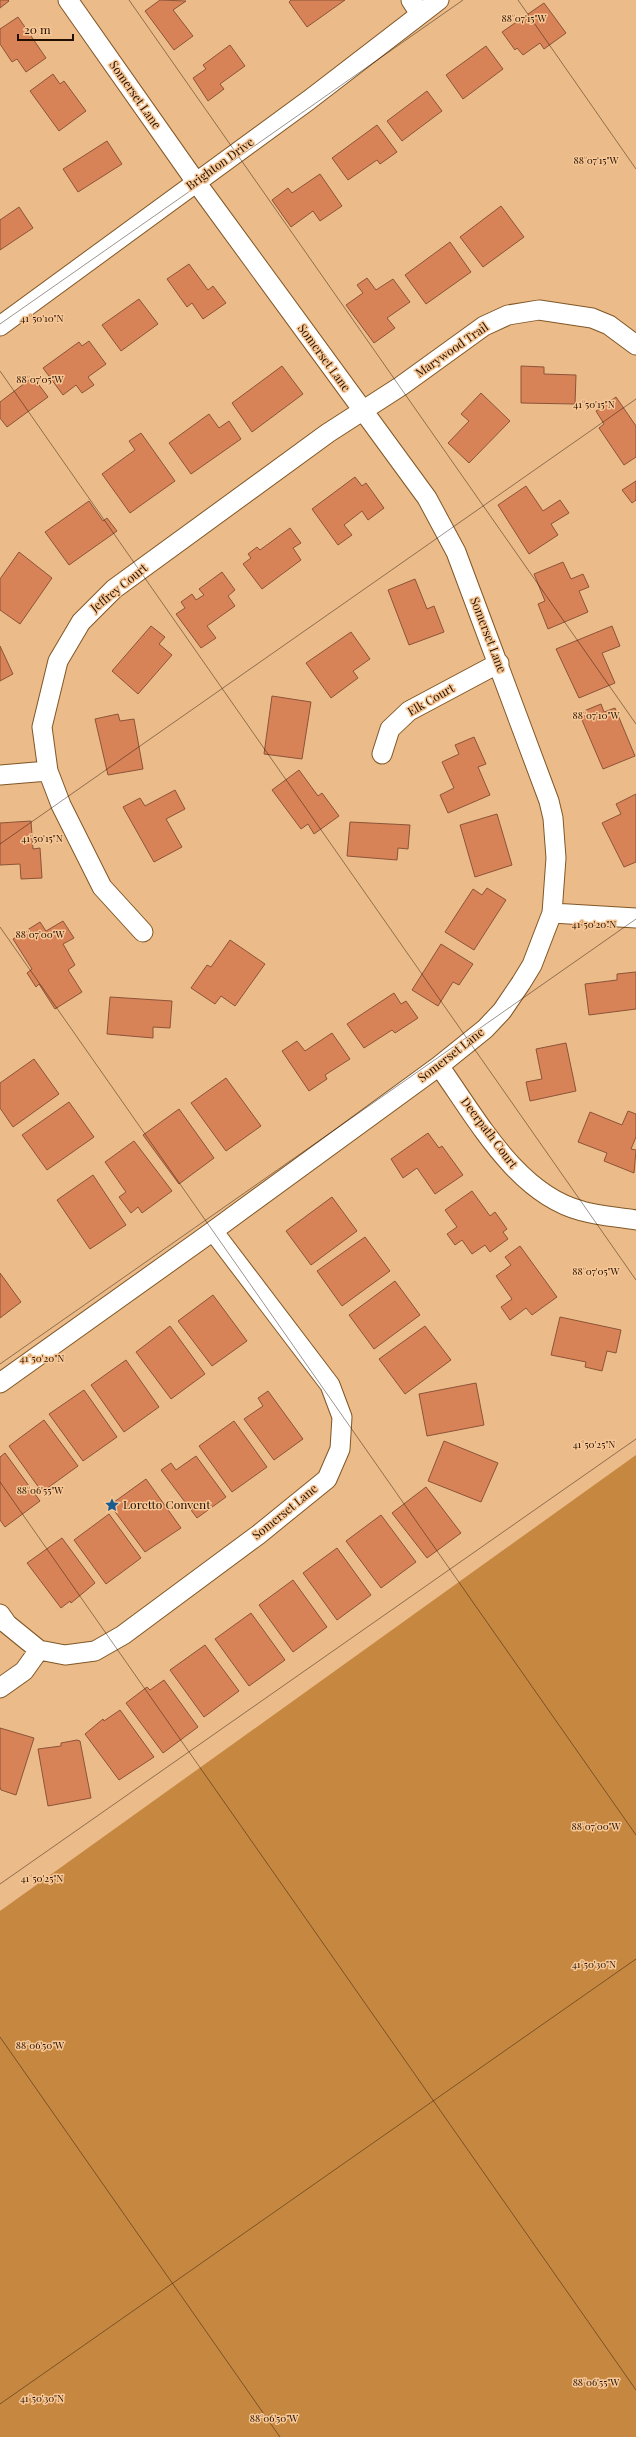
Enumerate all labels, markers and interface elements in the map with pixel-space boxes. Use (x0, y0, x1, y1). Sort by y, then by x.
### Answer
text: 88°07'15"W (501, 11, 547, 25)
scale bar (18, 16, 73, 42)
text: 20 m (24, 21, 51, 37)
street label: Somerset Lane (106, 57, 165, 132)
street label: Brighton Drive (182, 133, 256, 193)
text: 88°07'15"W (573, 153, 619, 167)
text: 41°50'10"N (20, 311, 64, 325)
street label: Marywood Trail (412, 318, 491, 380)
street label: Somerset Lane (295, 320, 355, 394)
text: 88°07'05"W (16, 372, 65, 386)
text: 41°50'15"N (573, 397, 615, 411)
street label: Jeffrey Court (86, 559, 151, 616)
street label: Somerset Lane (467, 594, 511, 675)
street label: Elk Court (404, 679, 457, 719)
text: 88°07'10"W (573, 708, 620, 722)
text: 41°50'15"N (21, 831, 63, 845)
text: 41°50'20"N (572, 917, 616, 931)
text: 88°07'00"W (15, 927, 65, 941)
street label: Somerset Lane (414, 1023, 487, 1085)
street label: Deerpath Court (458, 1094, 522, 1172)
text: 88°07'05"W (572, 1264, 621, 1278)
text: 41°50'20"N (20, 1351, 64, 1365)
text: 41°50'25"N (573, 1437, 615, 1451)
street label: Somerset Lane (248, 1480, 320, 1543)
text: 88°06'55"W (17, 1483, 64, 1497)
place label: Loretto Convent (123, 1496, 211, 1512)
place icon: Loretto Convent (104, 1497, 120, 1513)
text: 88°07'00"W (571, 1819, 621, 1833)
text: 41°50'25"N (21, 1871, 63, 1885)
text: 41°50'30"N (572, 1957, 616, 1971)
text: 88°06'50"W (16, 2038, 65, 2052)
text: 88°06'55"W (573, 2375, 620, 2389)
text: 41°50'30"N (20, 2391, 64, 2405)
text: 88°06'50"W (250, 2411, 299, 2425)

